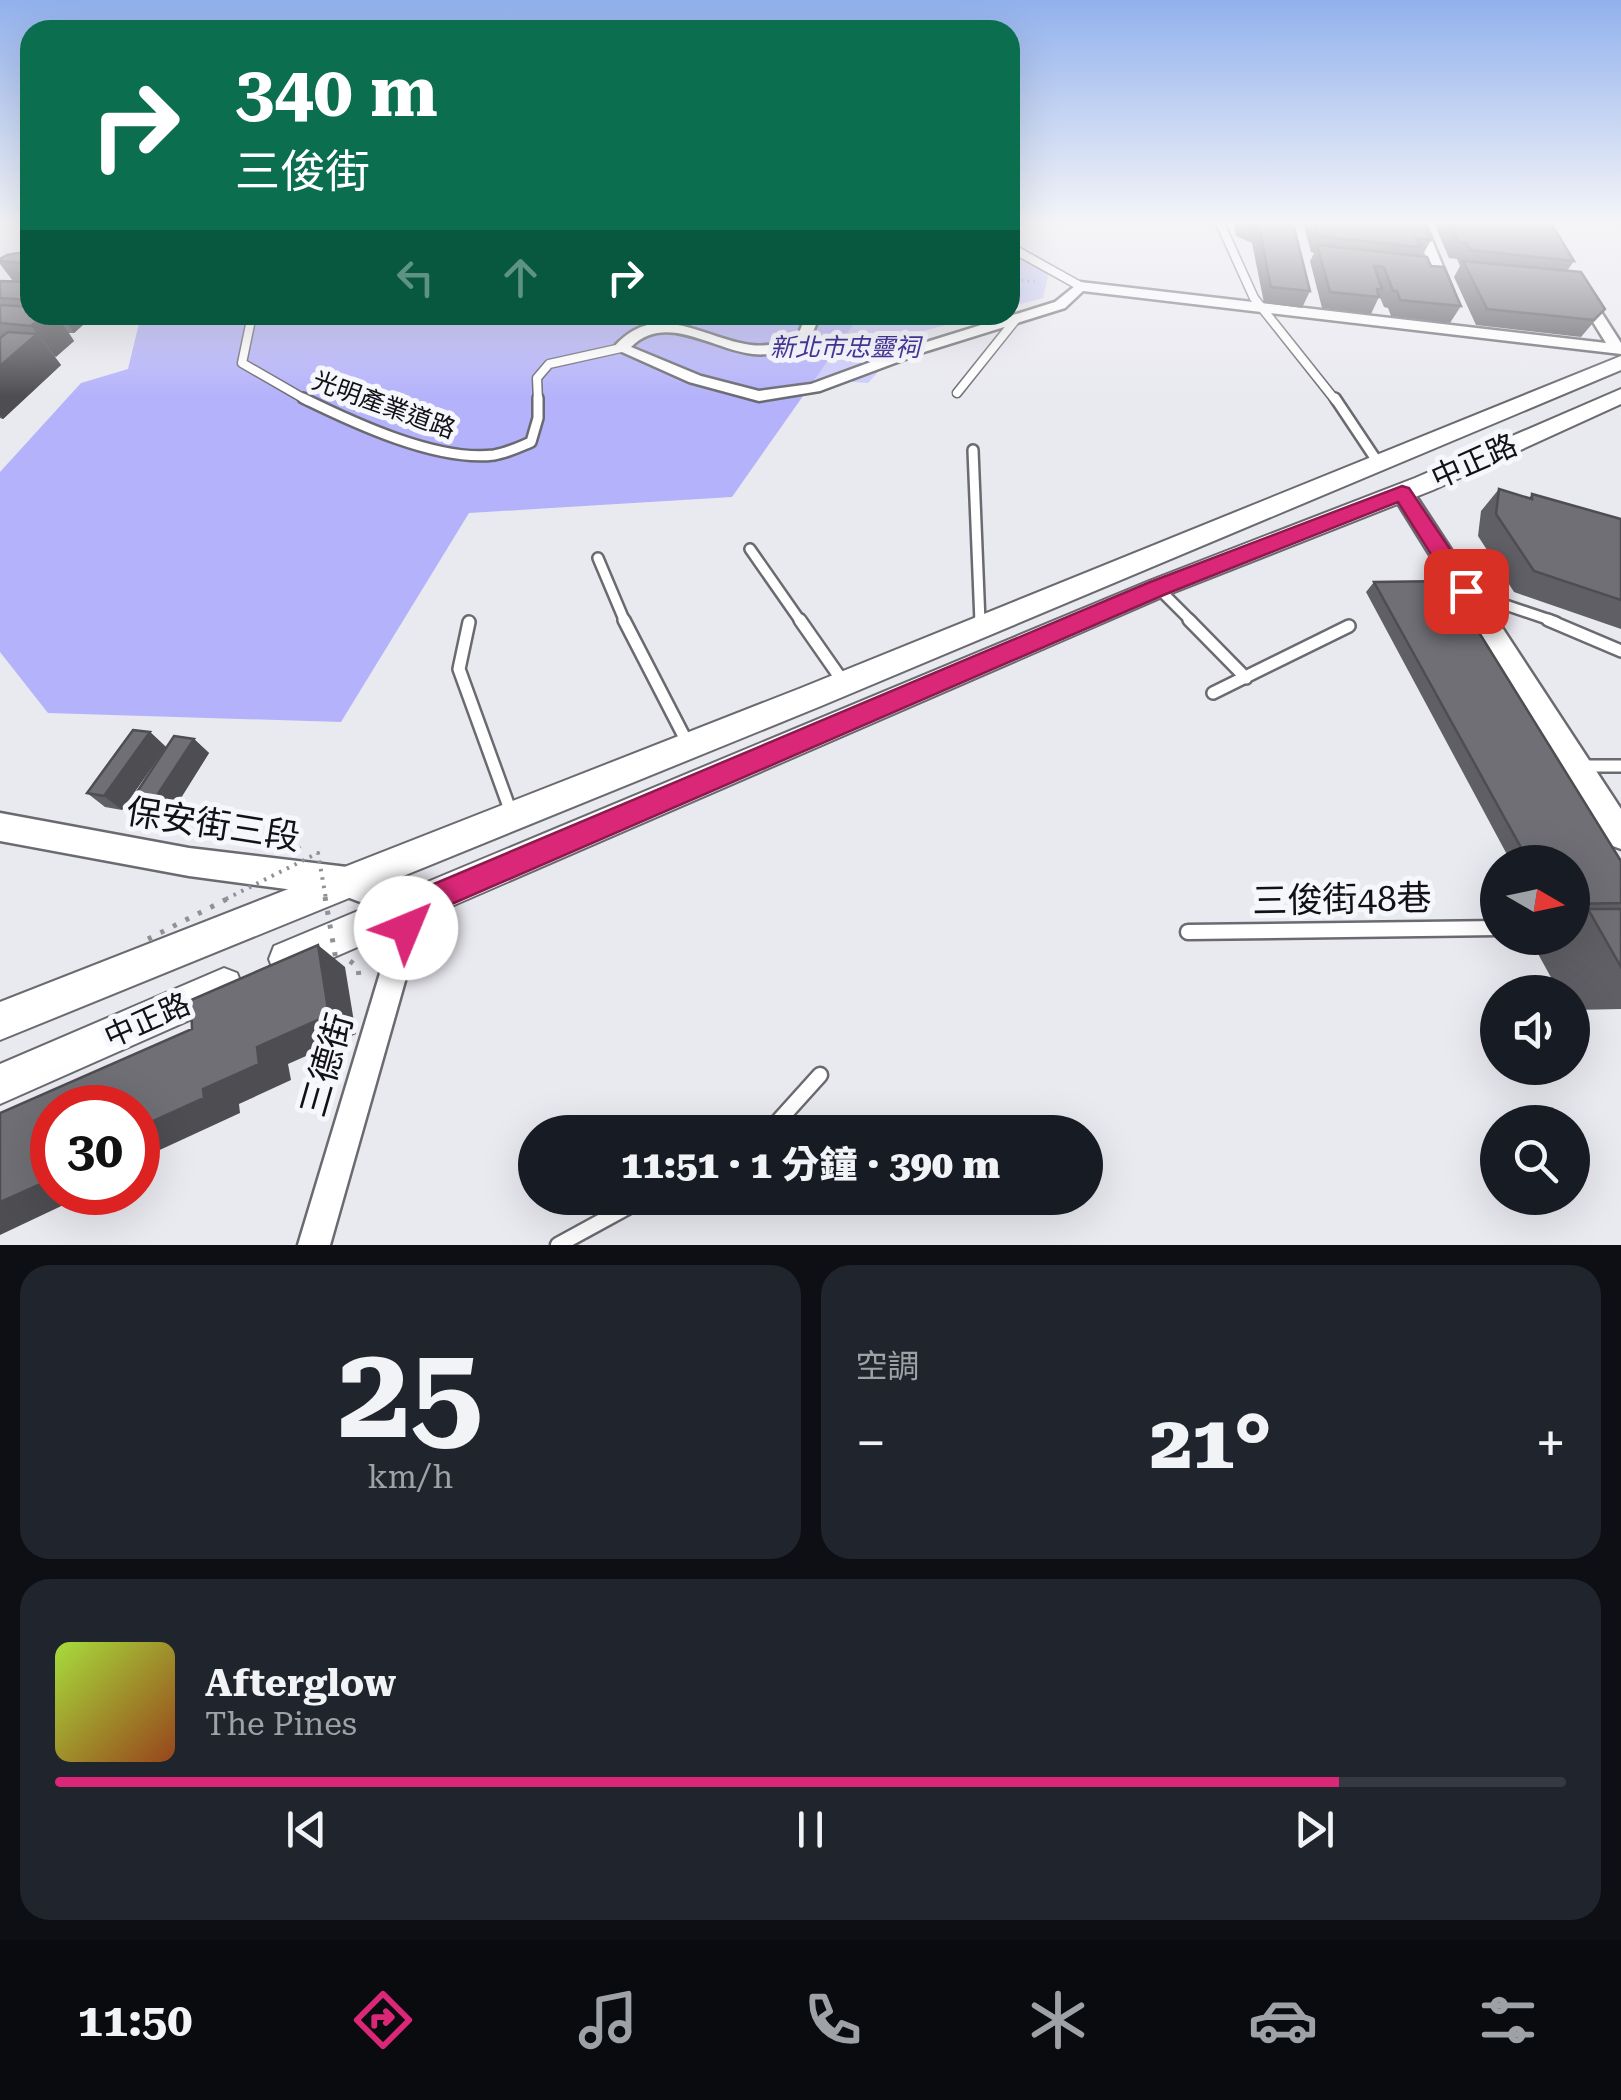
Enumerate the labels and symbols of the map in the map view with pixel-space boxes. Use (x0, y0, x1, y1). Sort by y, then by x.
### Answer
park label: 新北市忠靈祠 (770, 333, 923, 362)
street label: 光明產業道路 (309, 366, 459, 444)
street label: 中正路 (1426, 427, 1522, 495)
pin (1424, 549, 1509, 634)
street label: 保安街三段 (123, 791, 303, 859)
north arrow (1480, 845, 1590, 955)
position arrow (354, 876, 458, 980)
street label: 三俊街48巷 (1252, 878, 1432, 922)
street label: 中正路 (99, 986, 195, 1054)
street label: 三德街 (293, 1009, 361, 1121)
speed limit sign: 30 (30, 1085, 160, 1215)

